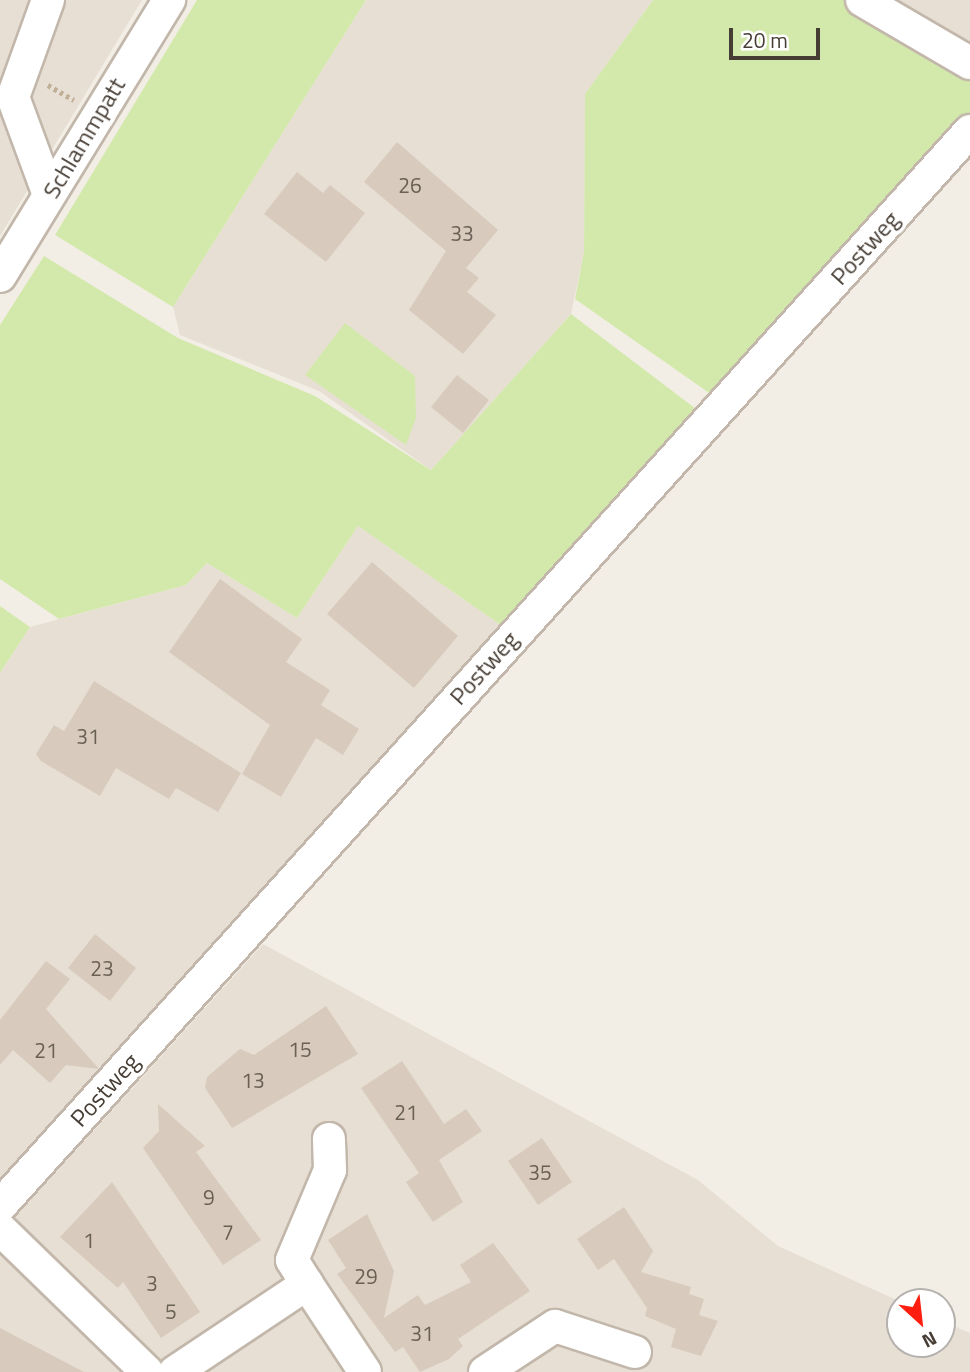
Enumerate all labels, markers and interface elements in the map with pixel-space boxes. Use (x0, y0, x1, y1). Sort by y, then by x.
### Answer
scale bar (732, 14, 823, 58)
text: 20 m (742, 24, 788, 56)
street label: Schlammpatt (37, 72, 131, 204)
house number: 26 (398, 172, 422, 198)
street label: Postweg (825, 205, 905, 291)
house number: 33 (450, 220, 474, 246)
street label: Postweg (444, 625, 524, 711)
house number: 31 (76, 723, 100, 749)
house number: 23 (90, 955, 114, 981)
house number: 15 (288, 1036, 312, 1062)
house number: 21 (34, 1037, 58, 1063)
street label: Postweg (65, 1047, 145, 1133)
house number: 13 (241, 1067, 265, 1093)
house number: 21 (394, 1099, 418, 1125)
house number: 35 (528, 1159, 552, 1185)
house number: 9 (203, 1184, 215, 1210)
house number: 7 (222, 1219, 234, 1245)
house number: 1 (83, 1227, 95, 1253)
house number: 29 (354, 1263, 378, 1289)
house number: 3 (146, 1270, 158, 1296)
north arrow (886, 1288, 956, 1358)
house number: 5 (165, 1298, 177, 1324)
house number: 31 (410, 1320, 434, 1346)
text: N (917, 1324, 942, 1356)

